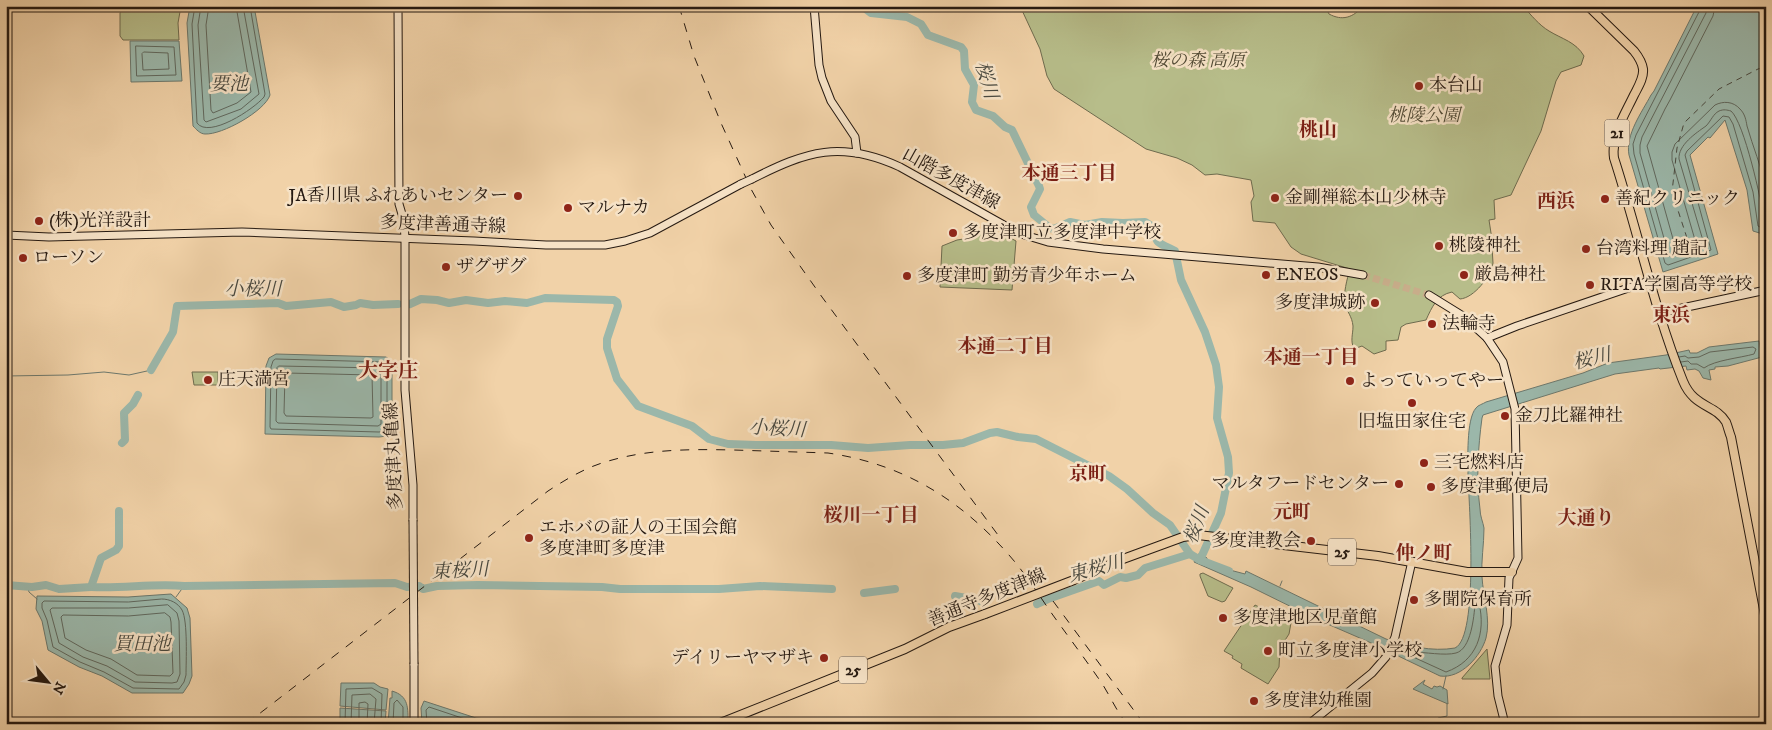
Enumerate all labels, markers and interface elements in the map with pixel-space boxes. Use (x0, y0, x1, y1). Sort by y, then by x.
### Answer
park label: 桜の森 高原 (1151, 50, 1248, 72)
water label: 桜川 (970, 59, 1003, 103)
water label: 要池 (210, 73, 250, 96)
place label: 本台山 (1429, 75, 1483, 97)
marker: 本台山 (1413, 80, 1425, 92)
park label: 桃陵公園 (1388, 105, 1463, 127)
district label: 桃山 (1299, 119, 1337, 142)
road number: 21 (1604, 120, 1630, 146)
street label: 山階多度津線 (898, 143, 1004, 215)
district label: 本通三丁目 (1021, 162, 1117, 185)
place label: JA香川県 ふれあいセンター (286, 185, 508, 207)
place label: 金剛禅総本山少林寺 (1285, 187, 1447, 209)
place label: 善紀クリニック (1615, 188, 1740, 210)
marker: JA香川県 ふれあいセンター (512, 190, 524, 202)
district label: 西浜 (1537, 190, 1575, 213)
marker: 金剛禅総本山少林寺 (1269, 192, 1281, 204)
marker: 善紀クリニック (1599, 193, 1611, 205)
place label: マルナカ (578, 197, 650, 219)
marker: マルナカ (562, 202, 574, 214)
place label: (株)光洋設計 (49, 210, 151, 232)
street label: 多度津善通寺線 (380, 212, 506, 238)
marker: (株)光洋設計 (33, 215, 45, 227)
place label: 多度津町立多度津中学校 (963, 222, 1161, 244)
marker: 多度津町立多度津中学校 (947, 227, 959, 239)
place label: 桃陵神社 (1449, 235, 1521, 257)
place label: 台湾料理 趙記 (1596, 238, 1708, 260)
marker: 桃陵神社 (1433, 240, 1445, 252)
marker: 台湾料理 趙記 (1580, 243, 1592, 255)
place label: ローソン (33, 247, 104, 269)
marker: ローソン (17, 252, 29, 264)
place label: ザグザグ (456, 256, 527, 278)
marker: ザグザグ (440, 261, 452, 273)
place label: ENEOS (1276, 264, 1338, 286)
place label: 厳島神社 (1474, 264, 1546, 286)
place label: 多度津町 勤労青少年ホーム (917, 265, 1137, 287)
marker: ENEOS (1260, 269, 1272, 281)
marker: 厳島神社 (1458, 269, 1470, 281)
marker: 多度津町 勤労青少年ホーム (901, 270, 913, 282)
place label: RITA学園高等学校 (1600, 274, 1752, 296)
water label: 小桜川 (224, 278, 283, 301)
marker: RITA学園高等学校 (1584, 279, 1596, 291)
place label: 多度津城跡 (1275, 292, 1365, 314)
marker: 多度津城跡 (1369, 297, 1381, 309)
district label: 東浜 (1652, 304, 1690, 327)
place label: 法輪寺 (1442, 313, 1496, 335)
marker: 法輪寺 (1426, 318, 1438, 330)
district label: 本通二丁目 (957, 335, 1053, 358)
water label: 桜川 (1571, 343, 1615, 374)
district label: 本通一丁目 (1263, 346, 1359, 369)
district label: 大字庄 (358, 359, 418, 384)
place label: 庄天満宮 (218, 369, 290, 391)
place label: よっていってやー (1360, 370, 1504, 392)
marker: 庄天満宮 (202, 374, 214, 386)
marker: よっていってやー (1344, 375, 1356, 387)
marker: 旧塩田家住宅 (1406, 397, 1418, 409)
street label: 多度津丸亀線 (380, 401, 408, 511)
place label: 金刀比羅神社 (1515, 405, 1623, 427)
marker: 金刀比羅神社 (1499, 410, 1511, 422)
place label: 旧塩田家住宅 (1358, 411, 1466, 433)
water label: 小桜川 (748, 416, 808, 442)
place label: 三宅燃料店 (1434, 452, 1524, 474)
marker: 三宅燃料店 (1418, 457, 1430, 469)
district label: 京町 (1069, 463, 1107, 486)
place label: マルタフードセンター (1212, 473, 1389, 495)
place label: 多度津郵便局 (1441, 476, 1549, 498)
marker: マルタフードセンター (1393, 478, 1405, 490)
marker: 多度津郵便局 (1425, 481, 1437, 493)
water label: 桜川 (1179, 501, 1215, 547)
district label: 元町 (1273, 501, 1311, 524)
district label: 桜川一丁目 (823, 504, 919, 527)
district label: 大通り (1557, 507, 1615, 530)
place label: エホバの証人の王国会館 多度津町多度津 (539, 517, 737, 560)
place label: 多度津教会 (1211, 530, 1301, 552)
marker: エホバの証人の王国会館 多度津町多度津 (523, 532, 535, 544)
marker: 多度津教会 (1305, 535, 1317, 547)
road number: 25 (1328, 538, 1356, 566)
district label: 仲ノ町 (1395, 542, 1453, 565)
water label: 東桜川 (1065, 550, 1128, 587)
water label: 東桜川 (431, 558, 491, 584)
street label: 善通寺多度津線 (924, 564, 1050, 632)
place label: 多聞院保育所 (1424, 589, 1532, 611)
marker: 多聞院保育所 (1408, 594, 1420, 606)
place label: 多度津地区児童館 (1233, 607, 1377, 629)
marker: 多度津地区児童館 (1217, 612, 1229, 624)
water label: 買田池 (113, 633, 172, 656)
place label: 町立多度津小学校 (1278, 640, 1422, 662)
marker: 町立多度津小学校 (1262, 645, 1274, 657)
place label: デイリーヤマザキ (671, 647, 814, 669)
marker: デイリーヤマザキ (818, 652, 830, 664)
road number: 25 (839, 656, 867, 684)
north arrow (22, 658, 72, 708)
text: N (48, 678, 69, 698)
place label: 多度津幼稚園 (1264, 690, 1372, 712)
marker: 多度津幼稚園 (1248, 695, 1260, 707)

